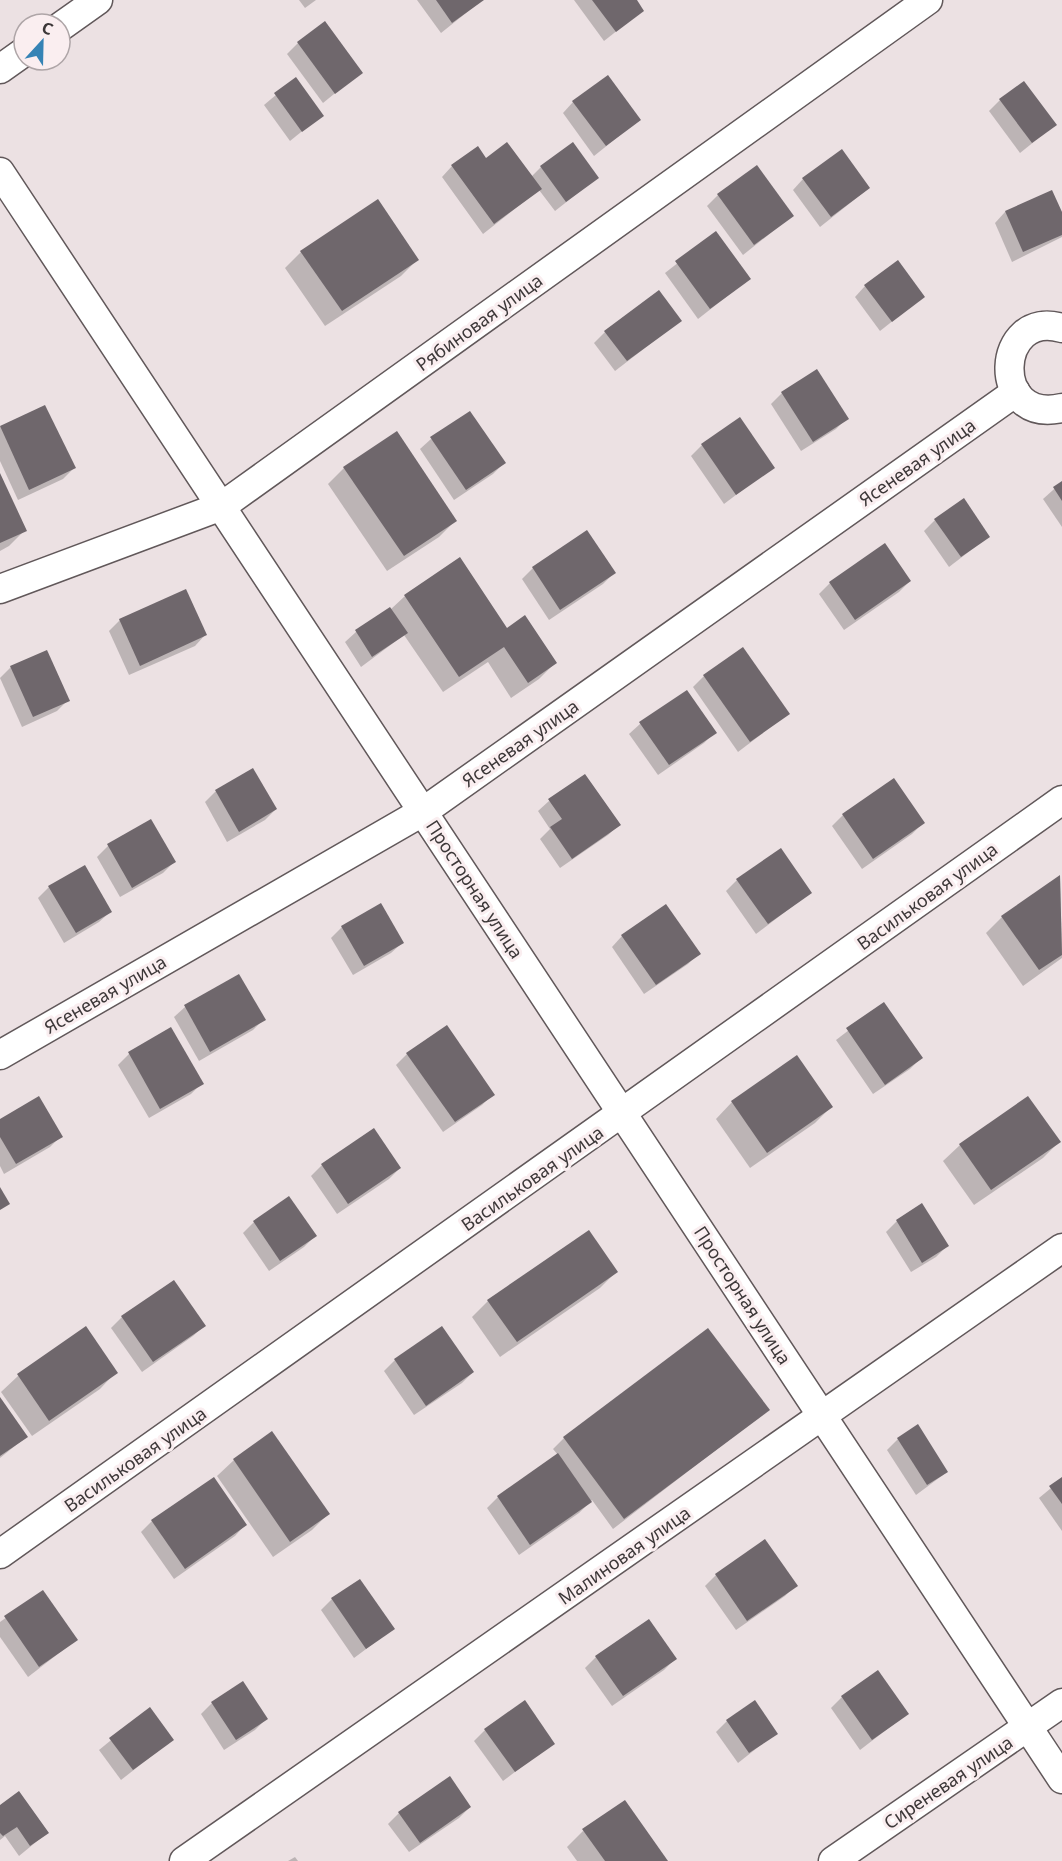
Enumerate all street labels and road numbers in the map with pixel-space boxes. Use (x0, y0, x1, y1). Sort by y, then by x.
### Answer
street label: Рябиновая улица (411, 268, 547, 376)
street label: Ясеневая улица (854, 413, 980, 511)
street label: Ясеневая улица (457, 694, 583, 792)
street label: Просторная улица (421, 815, 529, 963)
street label: Васильковая улица (852, 837, 1002, 955)
street label: Ясеневая улица (40, 949, 170, 1039)
street label: Васильковая улица (456, 1120, 608, 1236)
street label: Просторная улица (689, 1221, 797, 1369)
street label: Васильковая улица (59, 1401, 211, 1517)
street label: Малиновая улица (553, 1500, 695, 1610)
street label: Сиреневая улица (879, 1730, 1017, 1834)

